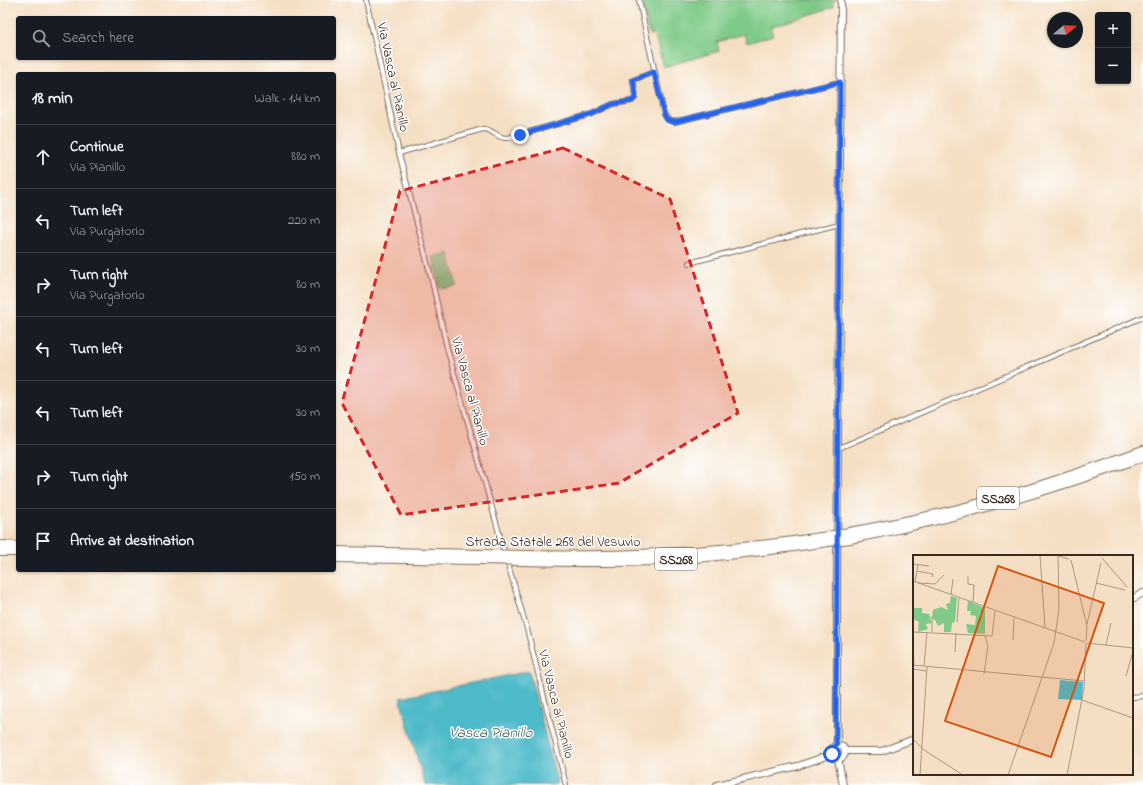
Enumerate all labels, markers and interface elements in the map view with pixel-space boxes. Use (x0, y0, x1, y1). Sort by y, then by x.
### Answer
north arrow (1047, 12, 1083, 48)
map controls (1095, 12, 1131, 84)
button: + (1095, 12, 1131, 48)
search box (16, 16, 336, 60)
street label: Via Vasca al Pianillo (370, 20, 414, 134)
icon: search (30, 27, 52, 49)
text: Search here (62, 27, 134, 49)
button: − (1095, 48, 1131, 84)
text: 18 min (32, 86, 73, 111)
text: Walk · 1.4 km (255, 89, 320, 108)
route end (511, 126, 529, 144)
text: Continue (70, 136, 124, 158)
icon: ahead (32, 146, 54, 168)
text: 880 m (291, 147, 320, 166)
text: Via Pianillo (70, 158, 125, 177)
text: Turn left (70, 200, 123, 222)
icon: left (32, 210, 54, 232)
text: 220 m (288, 211, 320, 230)
text: Via Purgatorio (70, 222, 145, 241)
text: Turn right (70, 264, 128, 286)
icon: right (32, 274, 54, 296)
text: 80 m (296, 275, 320, 294)
text: Via Purgatorio (70, 286, 145, 305)
street label: Via Vasca al Pianillo (445, 334, 494, 448)
icon: left (32, 338, 54, 360)
text: Turn left (70, 338, 123, 360)
text: 30 m (296, 339, 320, 358)
icon: left (32, 402, 54, 424)
text: Turn left (70, 402, 123, 424)
text: 30 m (296, 403, 320, 422)
icon: right (32, 466, 54, 488)
text: Turn right (70, 466, 128, 488)
text: 150 m (289, 467, 320, 486)
road number: SS268 (977, 487, 1019, 509)
icon: arrive (32, 530, 54, 552)
text: Arrive at destination (70, 530, 194, 552)
street label: Strada Statale 268 del Vesuvio (465, 532, 641, 553)
road number: SS268 (655, 548, 697, 570)
inset map (913, 555, 1133, 775)
street label: Via Vasca al Pianillo (532, 647, 579, 761)
water label: Vasca Pianillo (450, 722, 534, 744)
route start (823, 745, 841, 763)

